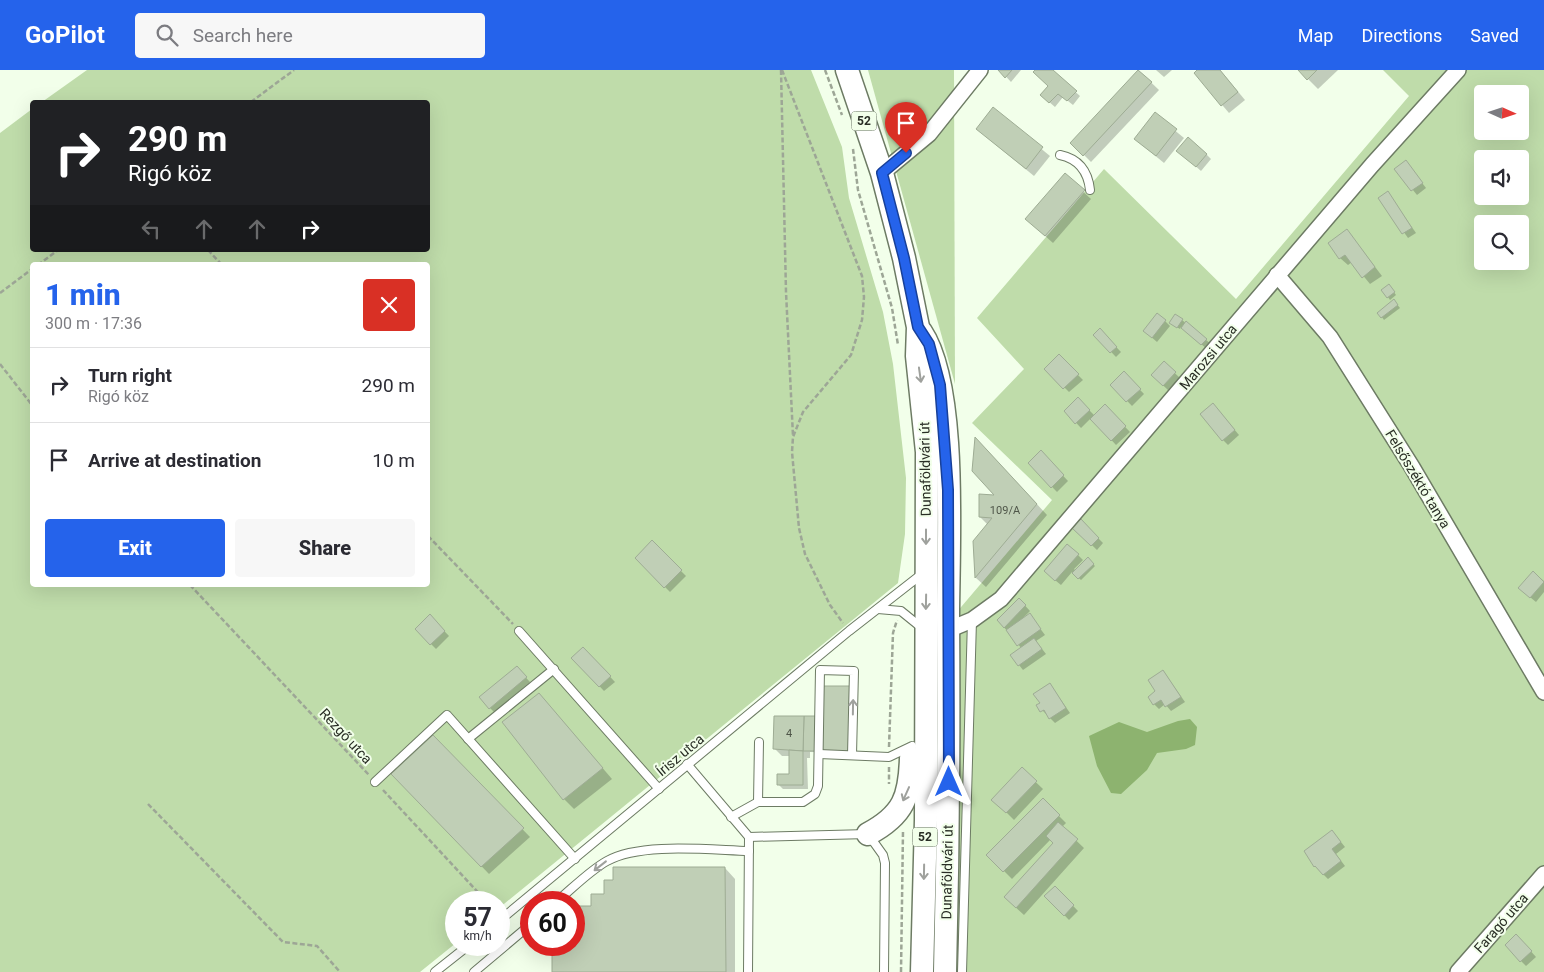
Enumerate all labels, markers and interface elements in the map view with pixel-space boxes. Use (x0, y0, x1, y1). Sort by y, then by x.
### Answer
search box (135, 13, 485, 58)
text: GoPilot (25, 21, 105, 49)
icon: search (153, 21, 181, 49)
text: Search here (193, 24, 293, 47)
text: Map (1298, 25, 1333, 46)
text: Directions (1361, 25, 1442, 46)
text: Saved (1470, 25, 1519, 46)
north arrow (1474, 85, 1529, 140)
map controls (1474, 85, 1529, 270)
pin (885, 102, 927, 153)
icon: arrive (892, 109, 920, 137)
road number: 52 (852, 111, 876, 130)
text: 290 m (128, 119, 227, 160)
icon: right (45, 120, 110, 185)
button: sound (1474, 150, 1529, 205)
text: Rigó köz (128, 161, 212, 186)
icon: left (137, 215, 165, 243)
icon: ahead (190, 215, 218, 243)
icon: ahead (243, 215, 271, 243)
icon: right (296, 215, 324, 243)
button: search (1474, 215, 1529, 270)
text: 1 min (45, 277, 121, 312)
button: close (363, 279, 415, 331)
text: 300 m · 17:36 (45, 314, 142, 333)
street label: Marozsi utca (1176, 321, 1240, 393)
text: Turn right (88, 364, 172, 387)
one-way arrow (915, 367, 925, 383)
icon: right (45, 371, 73, 399)
text: 290 m (362, 374, 415, 397)
text: Rigó köz (88, 387, 149, 406)
street label: Dunaföldvári út (916, 421, 934, 516)
street label: Felsőszéktó tanya (1382, 427, 1454, 531)
icon: arrive (45, 446, 73, 474)
text: Arrive at destination (88, 449, 261, 472)
text: 10 m (372, 449, 415, 472)
house number: 109/A (990, 504, 1021, 517)
button: Exit (45, 519, 225, 577)
button: Share (235, 519, 415, 577)
one-way arrow (921, 529, 931, 545)
one-way arrow (921, 594, 931, 610)
one-way arrow (848, 699, 858, 715)
street label: Rezgő utca (316, 705, 376, 767)
house number: 4 (786, 727, 792, 740)
street label: Írisz utca (652, 730, 707, 779)
position arrow (922, 755, 974, 807)
one-way arrow (901, 787, 911, 802)
street label: Dunaföldvári út (938, 824, 956, 919)
road number: 52 (912, 828, 938, 846)
one-way arrow (594, 860, 607, 871)
one-way arrow (920, 864, 929, 880)
street label: Faragó utca (1471, 890, 1531, 956)
speed limit sign: 60 (520, 891, 585, 956)
text: 57 (463, 903, 492, 932)
text: km/h (463, 929, 492, 943)

